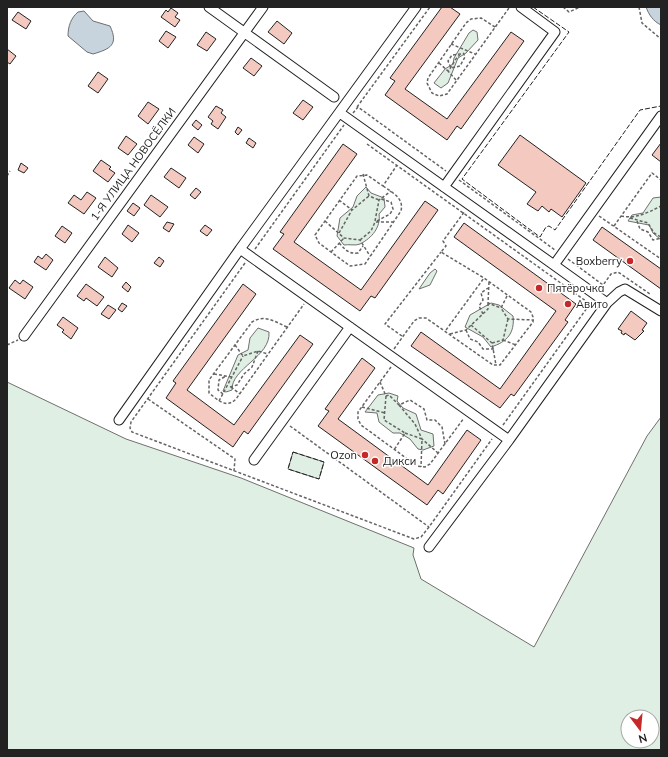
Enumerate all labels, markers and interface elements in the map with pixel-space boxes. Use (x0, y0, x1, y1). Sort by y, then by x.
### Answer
street label: 1-Я УЛИЦА НОВОСЁЛКИ (87, 105, 179, 223)
place label: Boxberry (576, 254, 622, 268)
marker: Boxberry (625, 256, 635, 266)
place label: Пятёрочка (547, 281, 604, 295)
marker: Пятёрочка (534, 283, 544, 293)
place label: Авито (576, 297, 608, 311)
marker: Авито (563, 299, 573, 309)
place label: Ozon (330, 448, 357, 462)
marker: Ozon (360, 450, 370, 460)
place label: Дикси (383, 454, 416, 468)
marker: Дикси (370, 456, 380, 466)
north arrow (620, 709, 660, 749)
text: N (637, 731, 649, 746)

